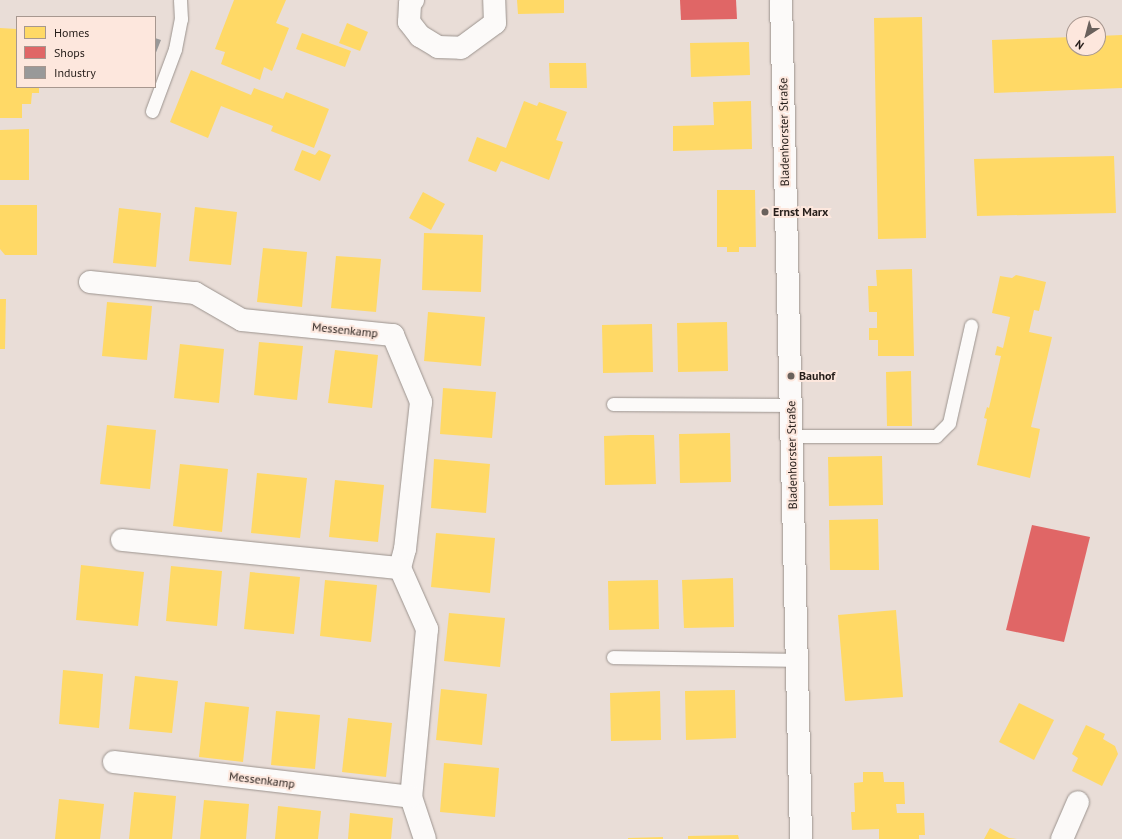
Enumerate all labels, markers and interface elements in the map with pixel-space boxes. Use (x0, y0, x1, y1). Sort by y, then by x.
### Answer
legend (16, 16, 156, 88)
north arrow (1066, 16, 1106, 56)
text: Homes (54, 25, 89, 40)
text: N (1072, 37, 1087, 53)
text: Shops (54, 45, 85, 60)
text: Industry (54, 65, 96, 80)
street label: Bladenhorster Straße (776, 78, 792, 186)
place label: Ernst Marx (773, 205, 828, 219)
marker: Ernst Marx (760, 207, 770, 217)
street label: Messenkamp (311, 319, 379, 341)
place label: Bauhof (799, 369, 835, 383)
marker: Bauhof (786, 371, 796, 381)
street label: Bladenhorster Straße (784, 401, 800, 509)
street label: Messenkamp (228, 769, 296, 791)

